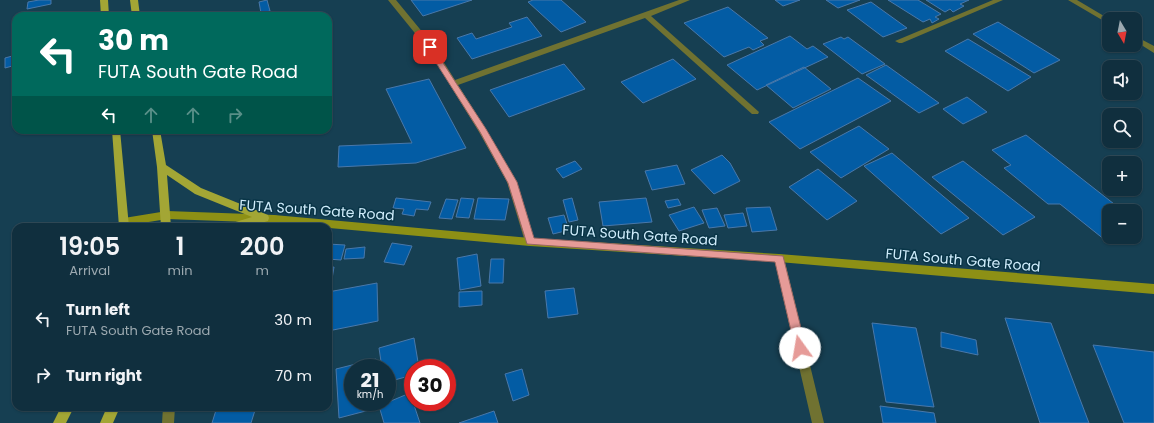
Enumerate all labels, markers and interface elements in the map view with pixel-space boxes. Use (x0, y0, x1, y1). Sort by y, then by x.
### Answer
north arrow (1102, 12, 1142, 52)
map controls (1102, 12, 1142, 244)
text: 30 m (98, 21, 169, 60)
icon: left (32, 28, 84, 80)
pin (413, 30, 447, 64)
icon: arrive (419, 36, 441, 58)
text: FUTA South Gate Road (98, 59, 298, 84)
button: sound (1102, 60, 1142, 100)
icon: left (98, 104, 120, 126)
icon: ahead (140, 104, 162, 126)
icon: ahead (182, 104, 204, 126)
icon: right (224, 104, 246, 126)
button: search (1102, 108, 1142, 148)
button: + (1102, 156, 1142, 196)
street label: FUTA South Gate Road (239, 195, 395, 225)
button: − (1102, 204, 1142, 244)
street label: FUTA South Gate Road (562, 220, 718, 250)
text: 19:05 (59, 230, 120, 263)
text: 1 (176, 230, 184, 263)
text: 200 (240, 230, 285, 263)
street label: FUTA South Gate Road (885, 243, 1041, 277)
text: Arrival (69, 261, 110, 280)
text: min (168, 261, 193, 280)
text: m (256, 261, 269, 280)
text: Turn left (66, 299, 130, 320)
icon: left (32, 308, 54, 330)
text: 30 m (274, 309, 312, 330)
text: FUTA South Gate Road (66, 321, 210, 340)
position arrow (779, 327, 821, 369)
speed limit sign: 30 (404, 359, 456, 411)
icon: right (32, 364, 54, 386)
text: Turn right (66, 365, 142, 386)
text: 70 m (275, 365, 312, 386)
text: 21 (361, 366, 379, 394)
text: km/h (357, 387, 383, 402)

